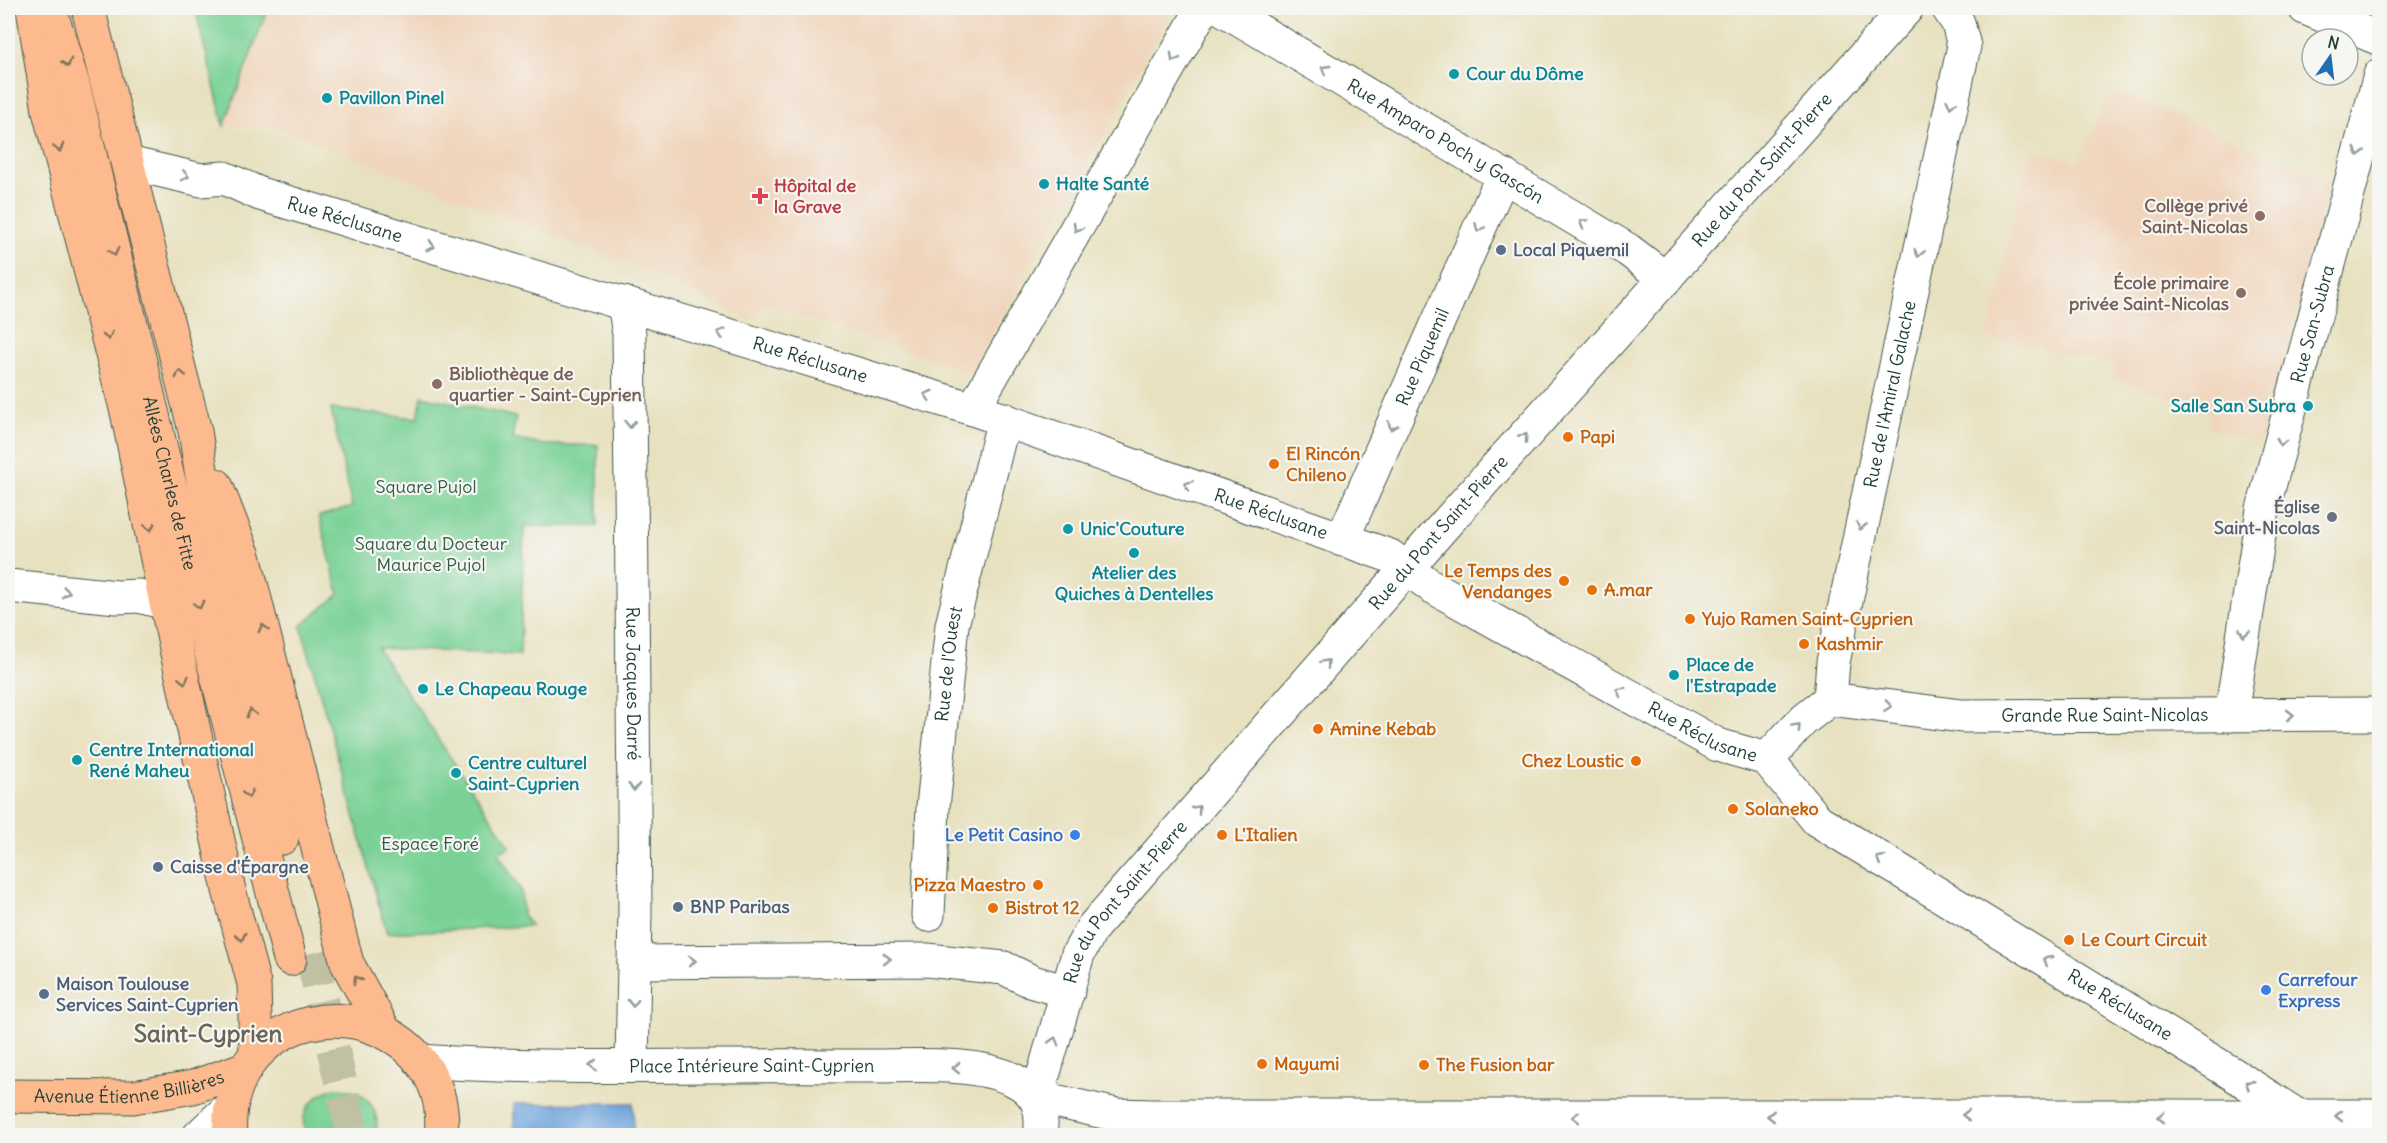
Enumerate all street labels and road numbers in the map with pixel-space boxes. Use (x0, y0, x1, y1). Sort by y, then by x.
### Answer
street label: Rue Amparo Poch y Gascón (1343, 74, 1548, 208)
street label: Rue du Pont Saint-Pierre (1687, 88, 1837, 251)
street label: Rue Réclusane (285, 191, 405, 247)
street label: Rue San-Subra (2285, 262, 2339, 386)
street label: Rue de l'Amiral Galache (1858, 298, 1921, 490)
street label: Rue Piquemil (1391, 304, 1454, 409)
street label: Rue Réclusane (750, 331, 870, 388)
street label: Allées Charles de Fitte (138, 394, 202, 572)
street label: Rue du Pont Saint-Pierre (1364, 450, 1513, 614)
street label: Rue Réclusane (1211, 483, 1331, 544)
street label: Rue de l'Ouest (930, 604, 967, 723)
street label: Rue Jacques Darré (621, 607, 646, 761)
street label: Rue Réclusane (1644, 696, 1760, 767)
street label: Grande Rue Saint-Nicolas (2001, 703, 2209, 727)
street label: Rue du Pont Saint-Pierre (1058, 815, 1192, 986)
street label: Rue Réclusane (2063, 964, 2177, 1045)
street label: Place Intérieure Saint-Cyprien (629, 1054, 875, 1078)
street label: Avenue Étienne Billières (34, 1065, 227, 1109)

